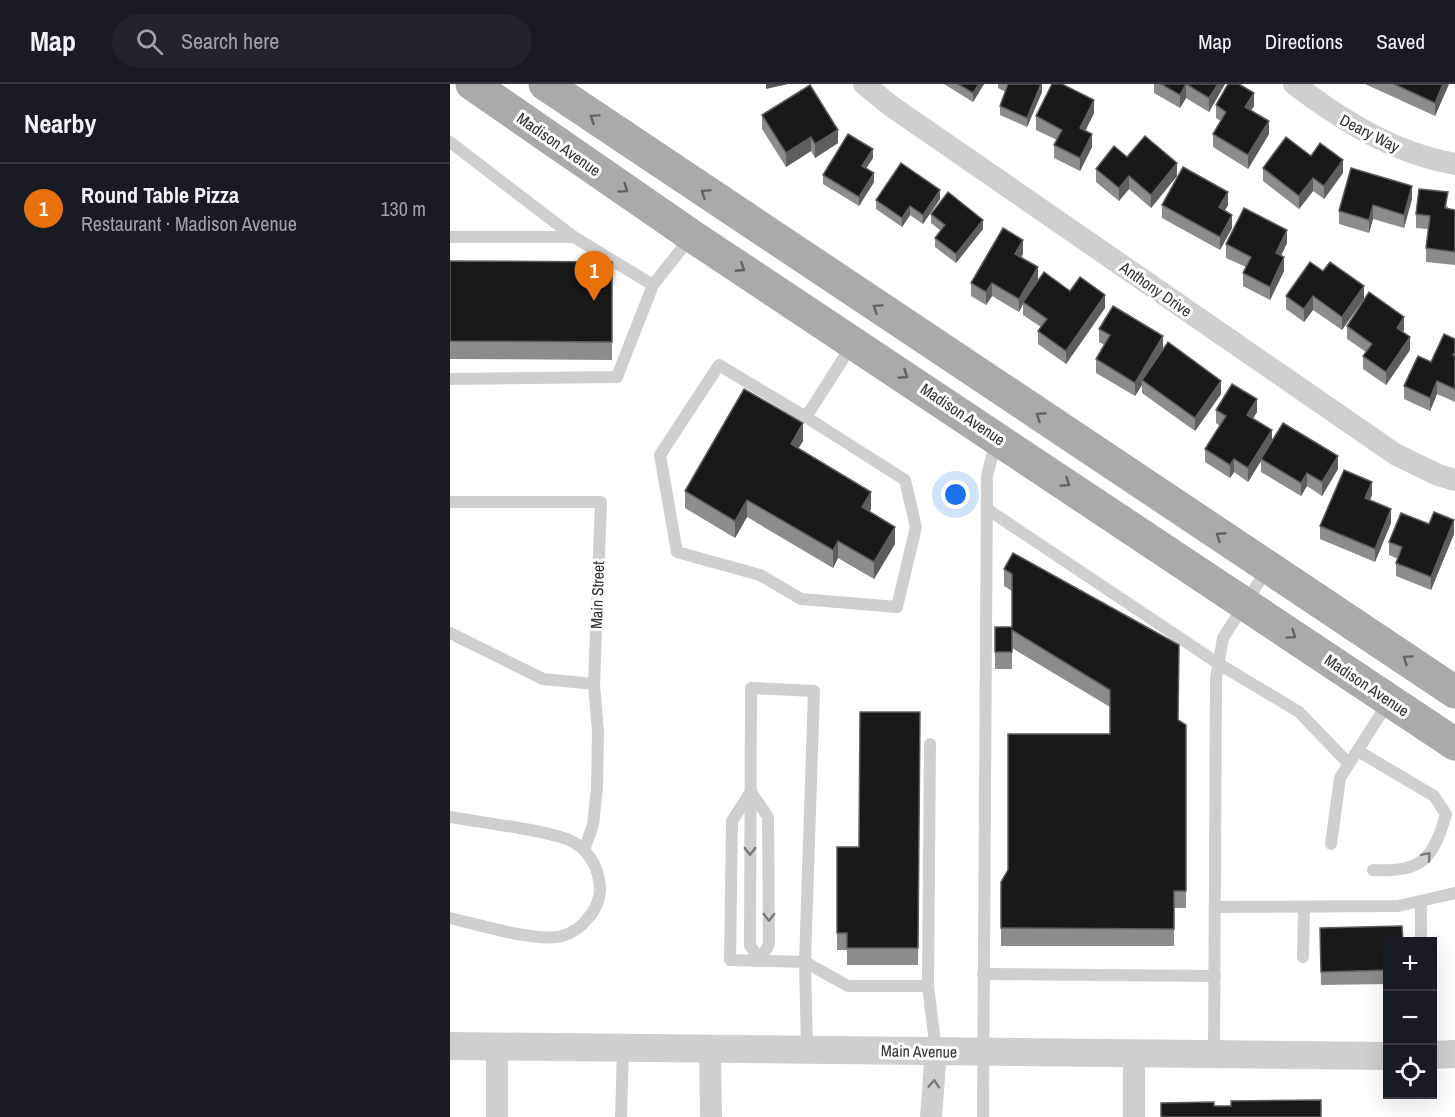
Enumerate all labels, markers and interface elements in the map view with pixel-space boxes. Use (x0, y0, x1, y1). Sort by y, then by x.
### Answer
search box (112, 14, 532, 68)
text: Map (30, 22, 76, 60)
icon: search (133, 25, 166, 58)
text: Search here (181, 26, 279, 56)
text: Map (1198, 27, 1232, 56)
text: Directions (1265, 27, 1343, 56)
text: Saved (1376, 27, 1425, 56)
text: Nearby (24, 106, 96, 141)
street label: Madison Avenue (513, 107, 605, 181)
street label: Deary Way (1336, 109, 1404, 158)
one-way arrow (589, 114, 600, 125)
text: Round Table Pizza (81, 180, 239, 210)
one-way arrow (617, 182, 628, 193)
one-way arrow (701, 189, 712, 200)
text: 1 (39, 195, 48, 222)
text: 130 m (380, 195, 426, 222)
text: Restaurant · Madison Avenue (81, 210, 297, 237)
pin: 1 (574, 252, 614, 301)
street label: Anthony Drive (1115, 256, 1196, 322)
one-way arrow (734, 260, 745, 271)
one-way arrow (873, 304, 884, 315)
one-way arrow (897, 367, 908, 378)
street label: Madison Avenue (916, 378, 1010, 450)
one-way arrow (1035, 412, 1046, 423)
one-way arrow (1059, 476, 1070, 487)
your location (941, 480, 970, 509)
one-way arrow (1215, 532, 1226, 543)
street label: Main Street (585, 560, 609, 629)
one-way arrow (1286, 628, 1297, 639)
street label: Madison Avenue (1320, 649, 1414, 721)
one-way arrow (1402, 655, 1413, 666)
one-way arrow (744, 846, 756, 855)
one-way arrow (1420, 852, 1431, 863)
one-way arrow (763, 913, 775, 922)
map controls (1383, 937, 1437, 1099)
button: + (1383, 937, 1437, 991)
button: − (1383, 991, 1437, 1045)
street label: Main Avenue (881, 1039, 957, 1063)
button: locate (1383, 1045, 1437, 1099)
one-way arrow (927, 1080, 940, 1089)

